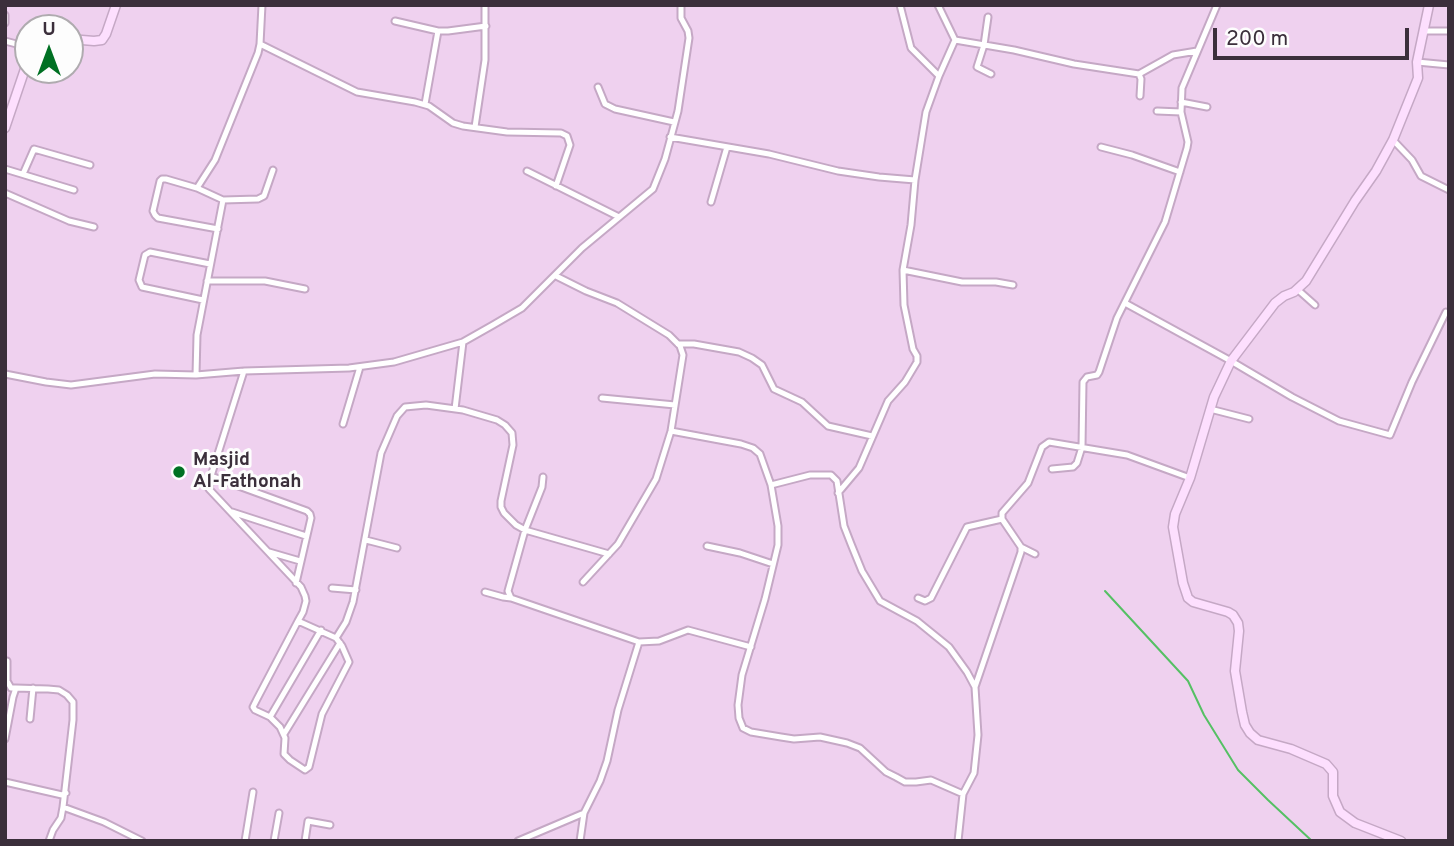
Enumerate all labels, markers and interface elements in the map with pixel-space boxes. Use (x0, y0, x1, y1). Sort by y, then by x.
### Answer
north arrow (14, 14, 84, 84)
scale bar (1216, 14, 1412, 58)
text: U (42, 18, 56, 42)
text: 200 m (1226, 26, 1288, 53)
place label: Masjid Al-Fathonah (193, 450, 302, 494)
marker: Masjid Al-Fathonah (171, 464, 187, 480)

